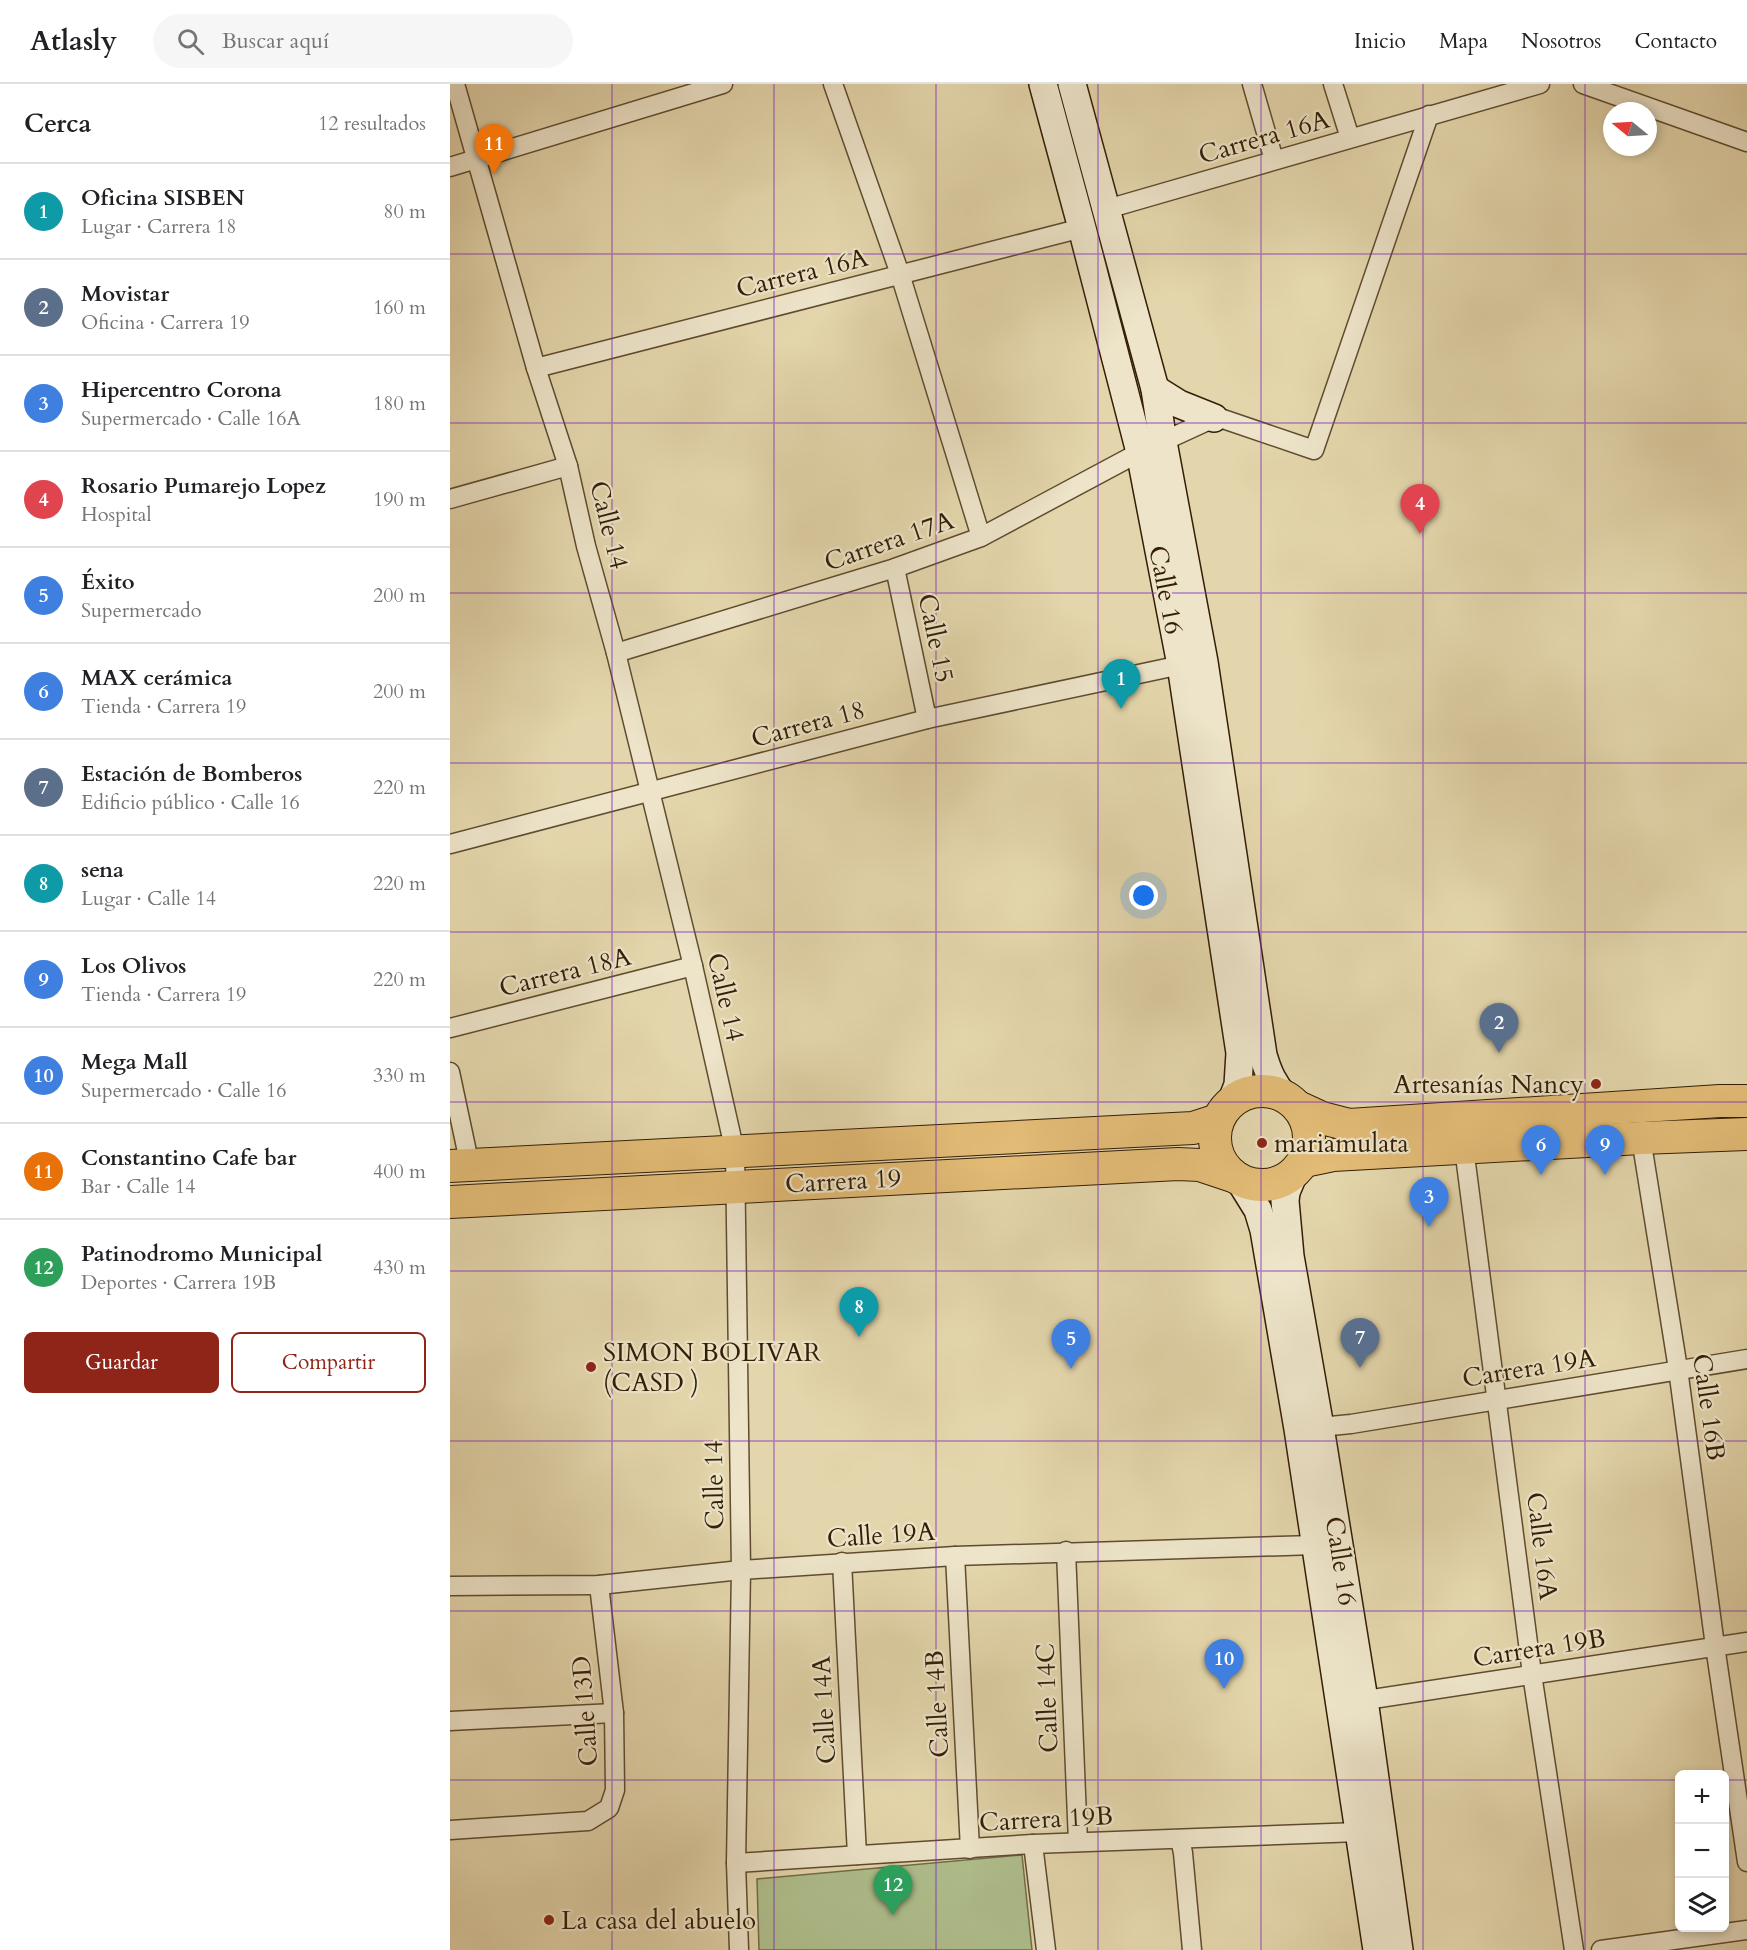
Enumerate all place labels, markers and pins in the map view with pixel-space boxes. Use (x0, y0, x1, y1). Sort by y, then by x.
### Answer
pin: 11 (474, 124, 513, 174)
pin: 4 (1400, 484, 1440, 534)
pin: 1 (1102, 660, 1140, 709)
pin: 2 (1480, 1004, 1518, 1053)
place label: Artesanías Nancy (1393, 1067, 1584, 1102)
marker: Artesanías Nancy (1589, 1077, 1603, 1091)
place label: mariamulata (1274, 1126, 1409, 1161)
pin: 6 (1522, 1126, 1560, 1175)
pin: 9 (1586, 1126, 1624, 1175)
marker: mariamulata (1255, 1136, 1269, 1150)
pin: 3 (1410, 1178, 1448, 1227)
pin: 8 (840, 1288, 878, 1337)
pin: 7 (1340, 1318, 1380, 1368)
pin: 5 (1052, 1320, 1090, 1369)
place label: SIMON BOLIVAR (CASD ) (603, 1335, 821, 1400)
marker: SIMON BOLIVAR (CASD ) (584, 1360, 598, 1374)
pin: 10 (1204, 1640, 1244, 1689)
pin: 12 (874, 1866, 912, 1915)
place label: La casa del abuelo (561, 1903, 756, 1938)
marker: La casa del abuelo (542, 1913, 556, 1927)

